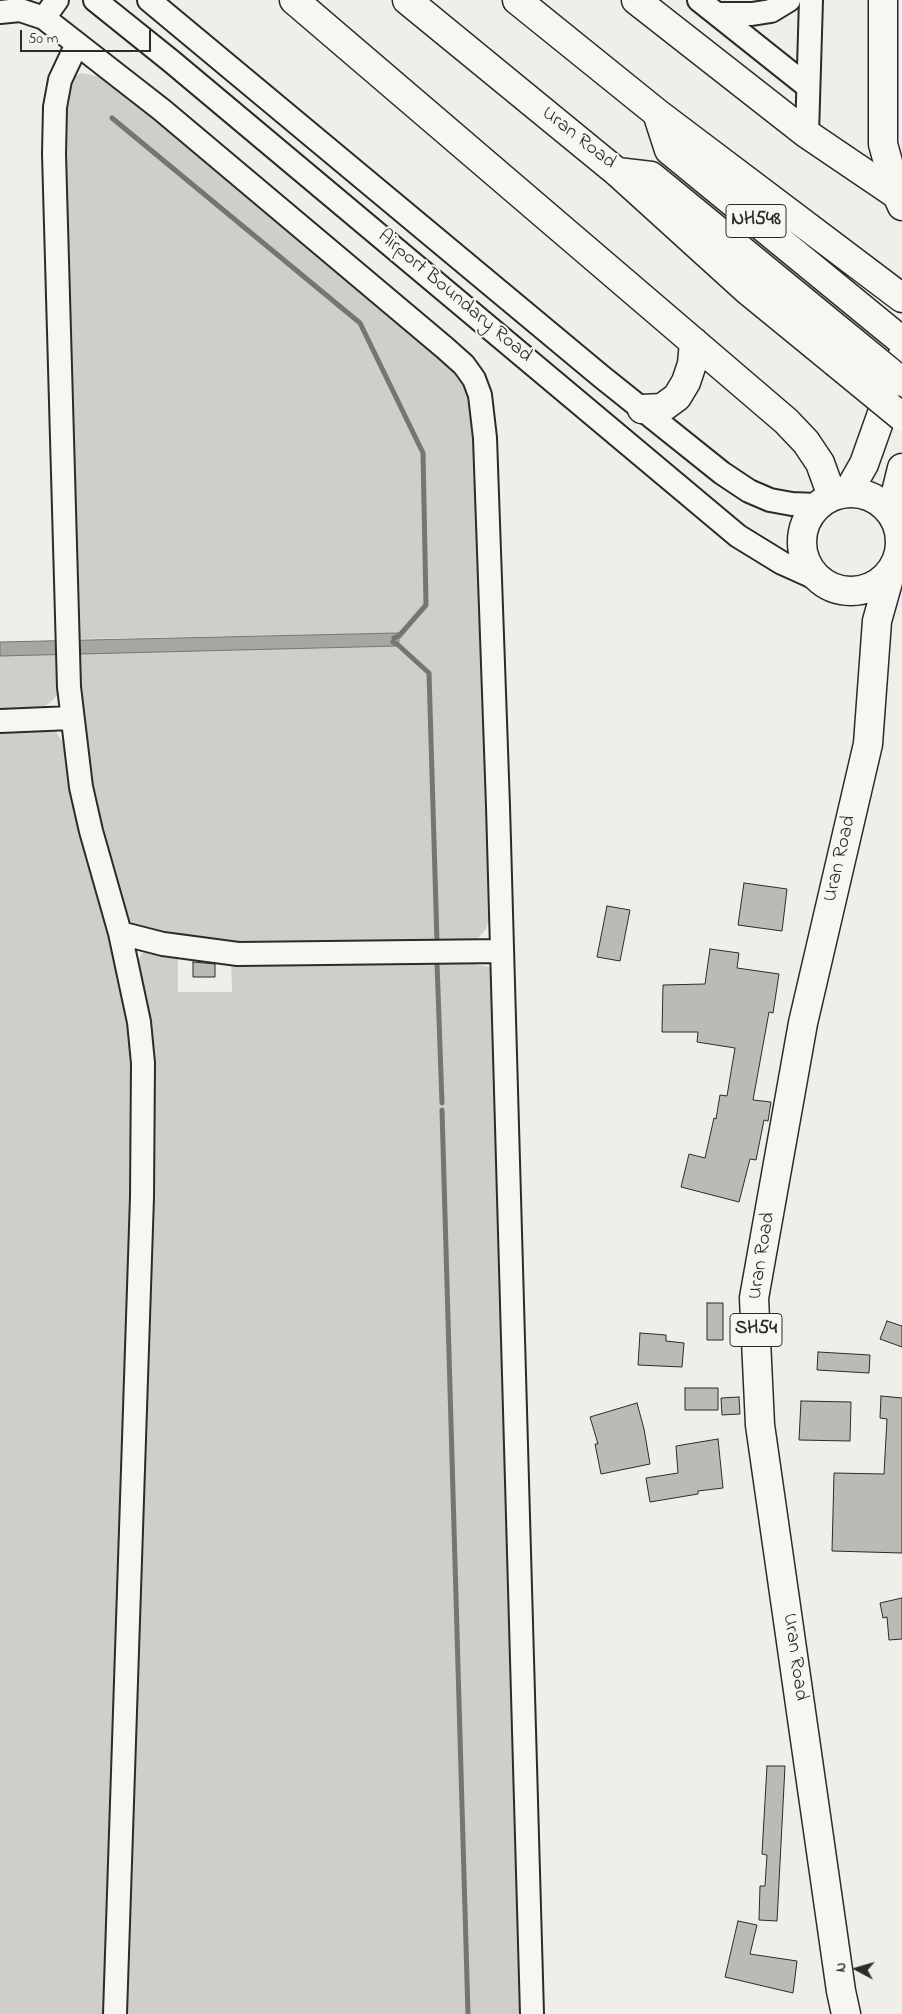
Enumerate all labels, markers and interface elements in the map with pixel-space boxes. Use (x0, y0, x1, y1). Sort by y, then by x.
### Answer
scale bar (22, 20, 154, 52)
text: 50 m (28, 28, 58, 50)
street label: Uran Road (536, 102, 620, 176)
road number: NH548 (726, 205, 786, 238)
street label: Airport Boundary Road (372, 225, 536, 369)
street label: Uran Road (819, 813, 863, 905)
street label: Uran Road (744, 1211, 782, 1301)
road number: SH54 (730, 1314, 782, 1346)
street label: Uran Road (776, 1612, 812, 1702)
north arrow (832, 1944, 882, 1994)
text: N (831, 1962, 853, 1973)

